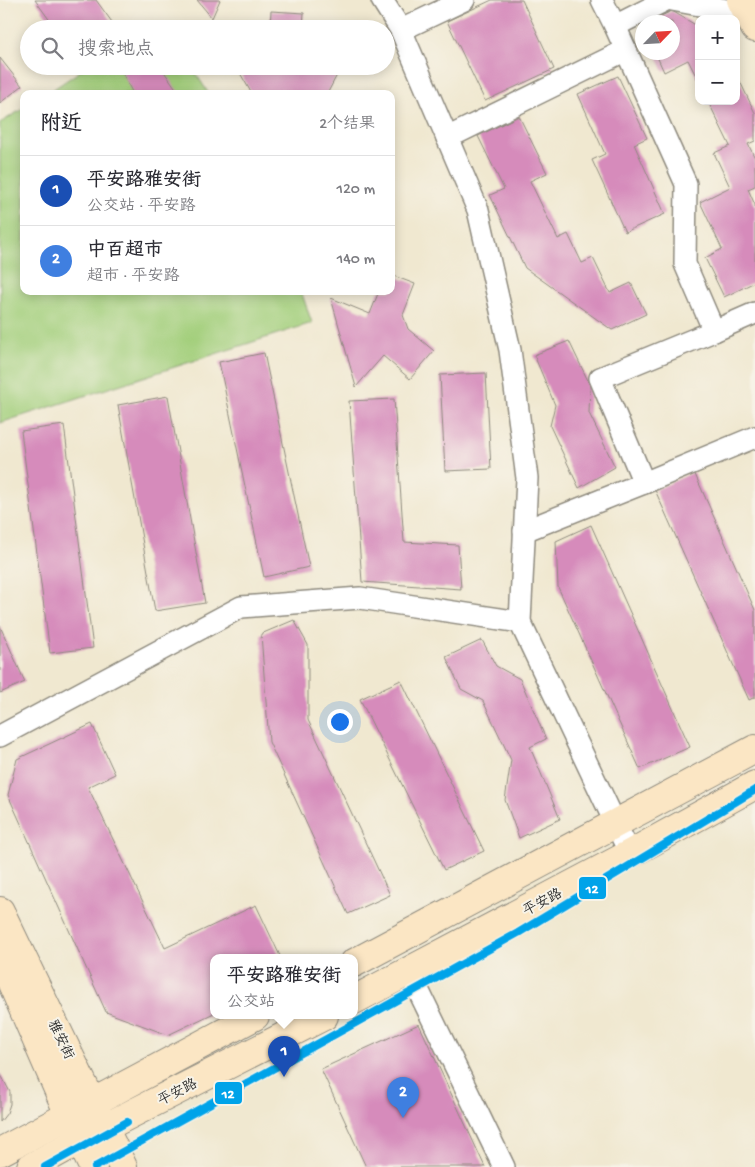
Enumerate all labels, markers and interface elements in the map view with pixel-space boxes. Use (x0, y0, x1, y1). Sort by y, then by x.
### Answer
north arrow (635, 15, 680, 60)
map controls (695, 15, 740, 105)
button: + (695, 15, 740, 60)
search box (20, 20, 395, 75)
icon: search (38, 34, 66, 62)
text: 搜索地点 (78, 39, 154, 62)
button: − (695, 60, 740, 105)
text: 附近 (40, 113, 82, 138)
text: 2个结果 (319, 116, 375, 135)
text: 平安路雅安街 (87, 170, 201, 193)
text: 1 (53, 181, 59, 200)
text: 120 m (336, 181, 375, 200)
text: 公交站 · 平安路 (87, 198, 196, 217)
text: 中百超市 (87, 240, 163, 263)
text: 2 (52, 251, 60, 270)
text: 140 m (337, 251, 375, 270)
text: 超市 · 平安路 (87, 268, 180, 287)
your location (327, 709, 353, 735)
line badge: 12 (578, 876, 607, 900)
text: 12 (585, 882, 598, 899)
street label: 平安路 (520, 885, 566, 921)
popup (210, 954, 358, 1019)
text: 平安路雅安街 (227, 966, 341, 989)
text: 公交站 (227, 994, 275, 1013)
street label: 雅安街 (43, 1017, 77, 1063)
pin: 1 (268, 1036, 300, 1077)
street label: 平安路 (155, 1075, 201, 1110)
pin: 2 (387, 1077, 419, 1118)
line badge: 12 (214, 1081, 243, 1105)
text: 12 (221, 1087, 234, 1104)

